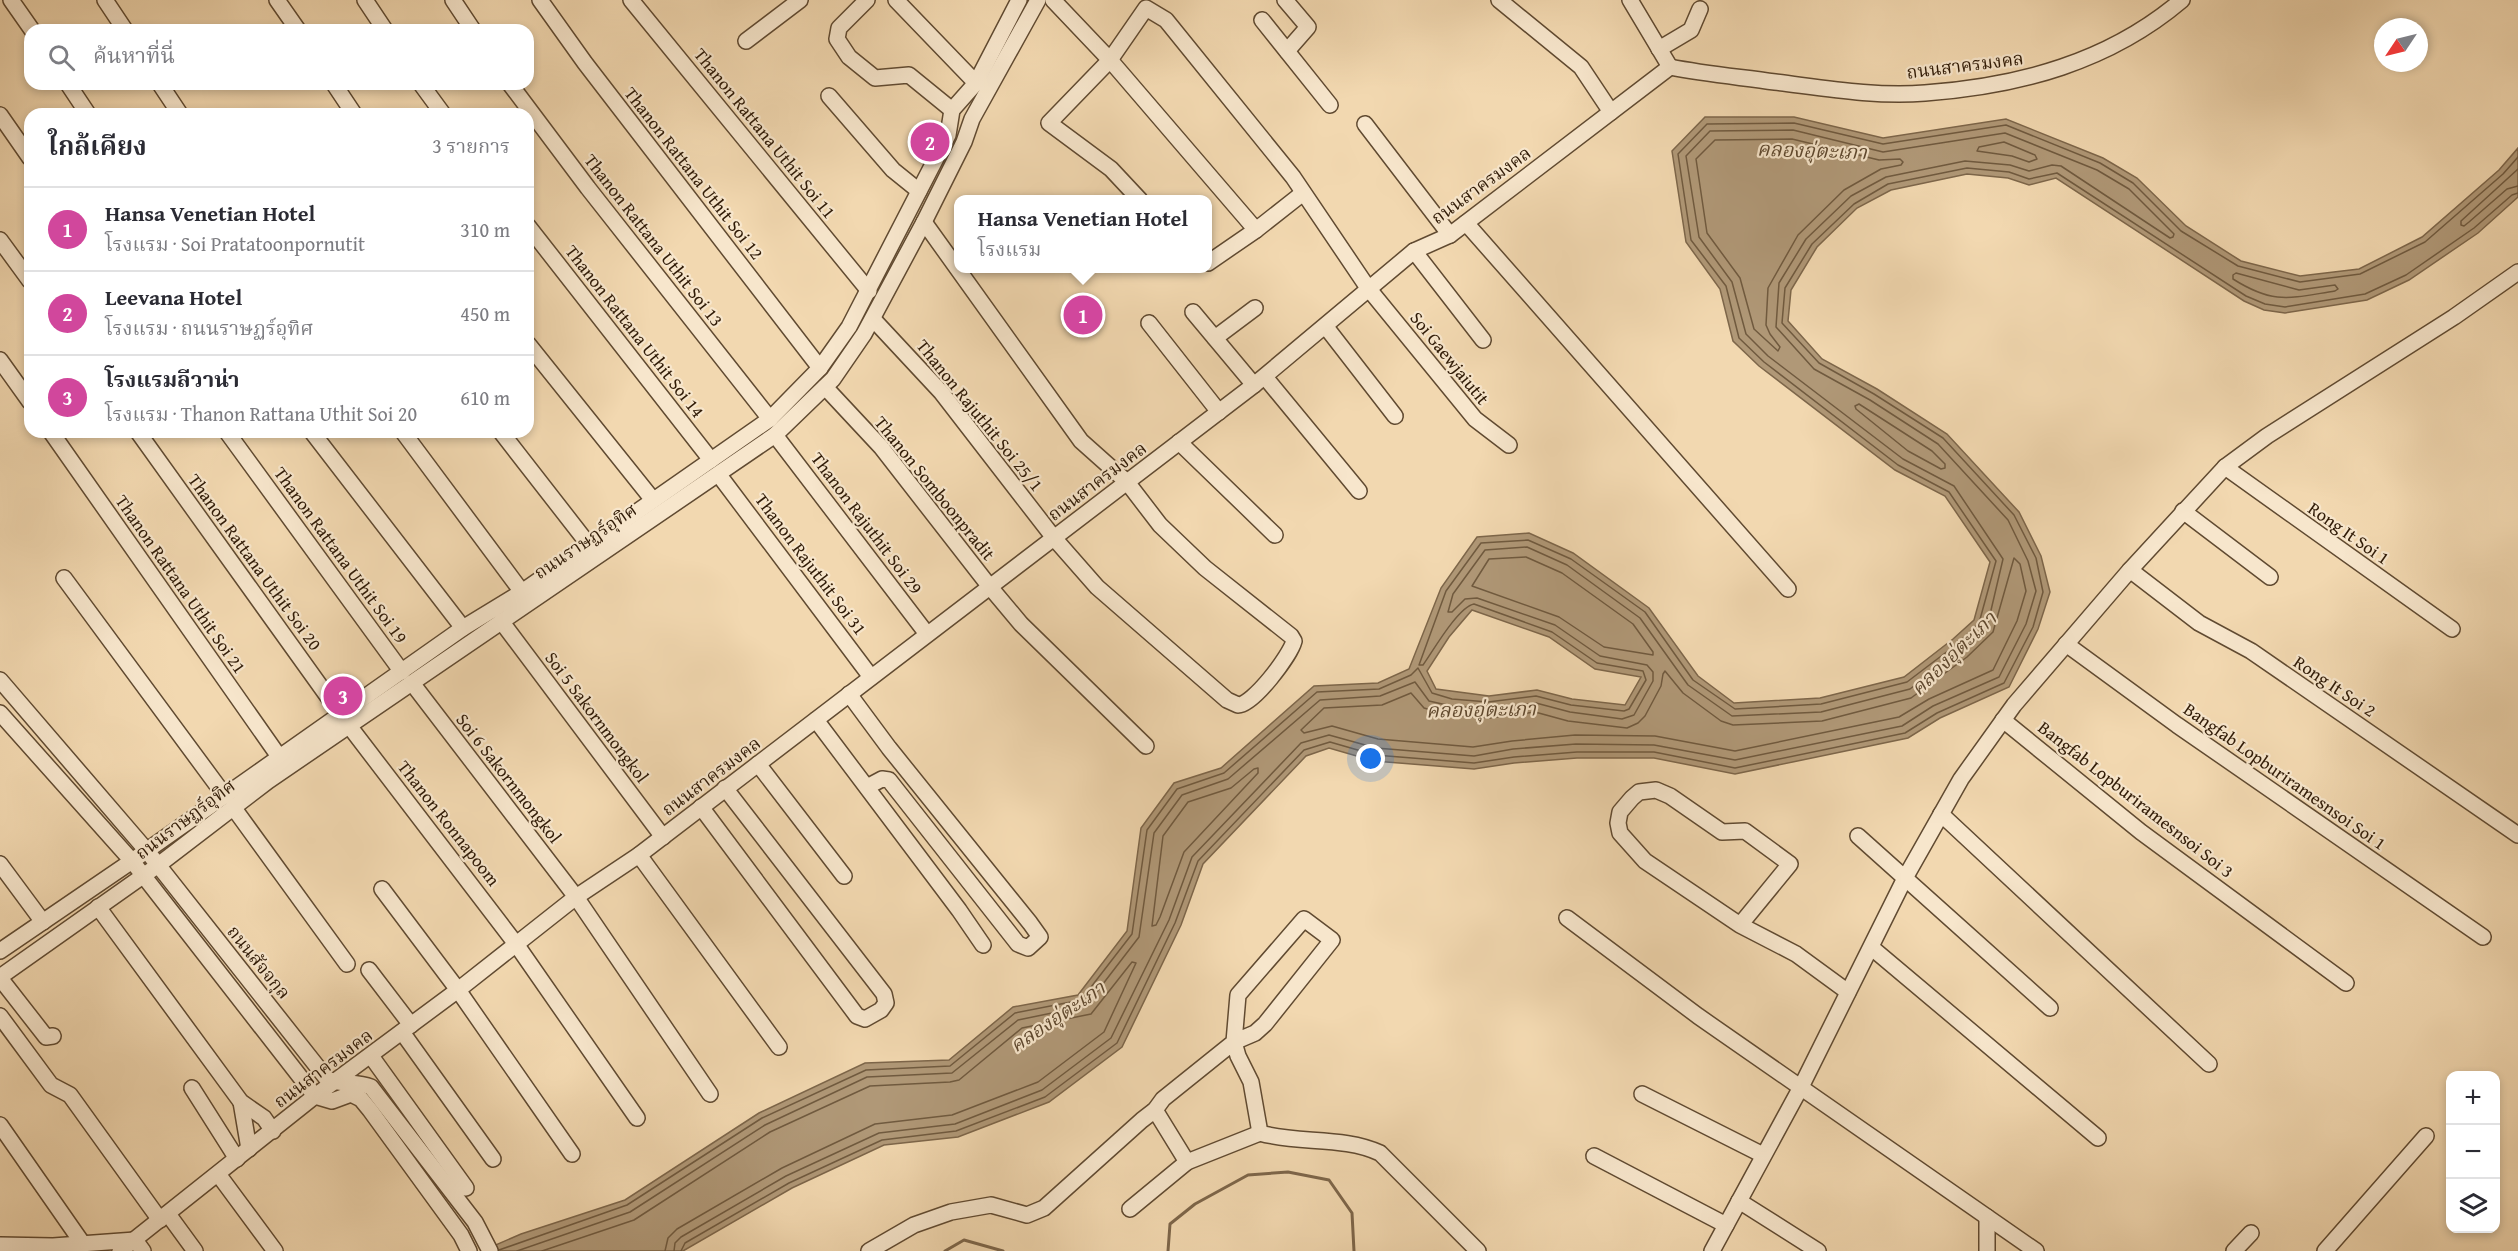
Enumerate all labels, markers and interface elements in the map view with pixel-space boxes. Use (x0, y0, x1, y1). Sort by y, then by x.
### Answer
north arrow (2374, 18, 2428, 72)
search box (24, 24, 534, 90)
text: ค้นหาที่นี่ (93, 39, 175, 71)
icon: search (45, 41, 78, 74)
street label: Thanon Rattana Uthit Soi 11 (688, 42, 842, 224)
street label: ถนนสาครมงคล (1905, 44, 2025, 86)
street label: Thanon Rattana Uthit Soi 12 (618, 81, 770, 265)
pin: 2 (910, 120, 950, 164)
text: ใกล้เคียง (48, 126, 147, 165)
text: 3 รายการ (432, 131, 510, 160)
water label: คลองอุ่ตะเภา (1757, 134, 1869, 166)
street label: ถนนสาครมงคล (1425, 139, 1537, 231)
street label: Thanon Rattana Uthit Soi 13 (578, 148, 730, 332)
popup (954, 195, 1212, 273)
text: Hansa Venetian Hotel (105, 197, 315, 229)
text: Hansa Venetian Hotel (978, 202, 1188, 234)
text: 1 (62, 215, 73, 244)
text: 310 m (460, 215, 510, 244)
text: โรงแรม · Soi Pratatoonpornutit (105, 229, 365, 258)
text: โรงแรม (978, 234, 1041, 263)
street label: Thanon Rattana Uthit Soi 14 (559, 239, 711, 423)
text: Leevana Hotel (105, 281, 242, 313)
pin: 1 (1064, 292, 1102, 338)
text: 2 (62, 299, 73, 328)
text: 450 m (460, 299, 510, 328)
street label: Soi Gaewjaiutit (1404, 306, 1497, 411)
text: โรงแรม · ถนนราษฏร์อุทิศ (105, 313, 313, 342)
street label: Thanon Rajuthit Soi 25/1 (910, 333, 1050, 497)
text: โรงแรมลีวาน่า (105, 363, 240, 395)
text: 3 (62, 383, 73, 412)
text: 610 m (460, 383, 510, 412)
text: โรงแรม · Thanon Rattana Uthit Soi 20 (105, 399, 417, 428)
street label: Thanon Somboonpradit (868, 410, 1002, 567)
street label: ถนนสาครมงคล (1042, 435, 1152, 527)
street label: Thanon Rajuthit Soi 29 (805, 446, 929, 600)
street label: Thanon Rattana Uthit Soi 19 (268, 461, 414, 649)
street label: Thanon Rattana Uthit Soi 20 (182, 468, 329, 656)
street label: Thanon Rajuthit Soi 31 (749, 487, 873, 641)
street label: Thanon Rattana Uthit Soi 21 (109, 489, 253, 679)
street label: Rong It Soi 1 (2303, 495, 2395, 571)
street label: ถนนราษฏร์อุทิศ (528, 496, 642, 586)
water label: คลองอุ่ตะเภา (1903, 604, 2003, 702)
street label: Soi 5 Sakornmongkol (539, 646, 655, 788)
street label: Rong It Soi 2 (2288, 648, 2382, 724)
pin: 3 (324, 674, 362, 718)
water label: คลองอุ่ตะเภา (1426, 694, 1537, 724)
street label: Bangfab Lopburiramesnsoi Soi 1 (2178, 696, 2392, 856)
street label: Soi 6 Sakornmongkol (450, 707, 568, 849)
street label: Bangfab Lopburiramesnsoi Soi 3 (2032, 714, 2240, 884)
street label: ถนนสาครมงคล (656, 730, 766, 822)
your location (1356, 744, 1385, 773)
street label: Thanon Ronnapoom (391, 754, 507, 892)
street label: ถนนราษฏร์อุทิศ (129, 772, 241, 866)
street label: ถนนสัจจกุล (221, 919, 297, 1005)
water label: คลองอุ่ตะเภา (1003, 973, 1112, 1059)
street label: ถนนสาครมงคล (268, 1022, 378, 1114)
map controls (2446, 1071, 2500, 1233)
button: + (2446, 1071, 2500, 1125)
button: − (2446, 1125, 2500, 1179)
button: layers (2446, 1179, 2500, 1233)

